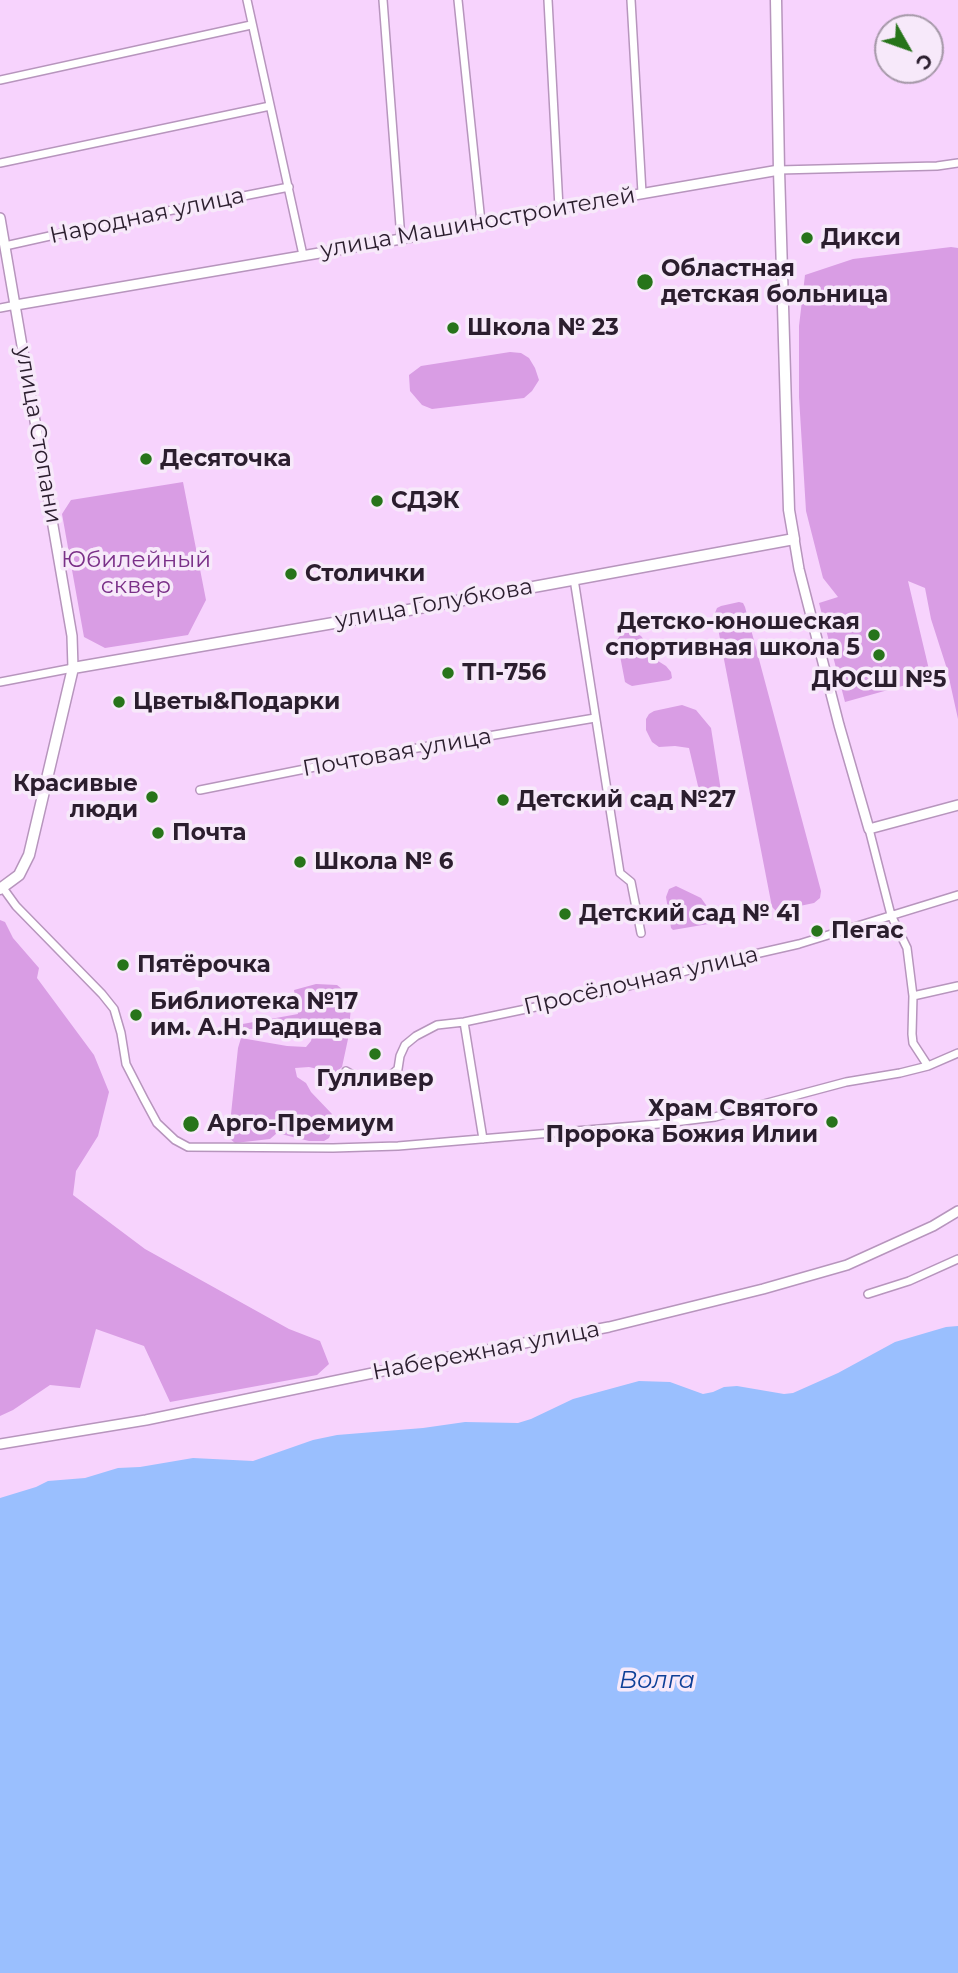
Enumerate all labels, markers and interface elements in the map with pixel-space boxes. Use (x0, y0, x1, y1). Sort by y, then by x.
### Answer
north arrow (874, 14, 944, 84)
text: С (911, 49, 937, 74)
street label: Народная улица (47, 182, 247, 250)
street label: улица Машиностроителей (318, 182, 638, 264)
place label: Дикси (821, 224, 901, 252)
marker: Дикси (799, 230, 815, 246)
place label: Областная детская больница (661, 255, 888, 309)
marker: Областная детская больница (635, 272, 655, 292)
place label: Школа № 23 (467, 314, 619, 342)
marker: Школа № 23 (445, 320, 461, 336)
street label: улица Стопани (9, 344, 67, 526)
place label: Десяточка (160, 445, 291, 473)
marker: Десяточка (138, 451, 154, 467)
place label: СДЭК (391, 487, 460, 515)
marker: СДЭК (369, 493, 385, 509)
park label: Юбилейный сквер (61, 546, 211, 600)
place label: Столички (305, 560, 425, 588)
marker: Столички (283, 566, 299, 582)
street label: улица Голубкова (333, 573, 535, 635)
place label: Детско-юношеская спортивная школа 5 (605, 608, 860, 662)
marker: Детско-юношеская спортивная школа 5 (866, 627, 882, 643)
marker: ДЮСШ №5 (871, 647, 887, 663)
place label: ТП-756 (462, 659, 546, 687)
marker: ТП-756 (440, 665, 456, 681)
place label: ДЮСШ №5 (812, 666, 946, 694)
place label: Цветы&Подарки (133, 688, 340, 716)
marker: Цветы&Подарки (111, 694, 127, 710)
street label: Почтовая улица (300, 723, 494, 783)
place label: Красивые люди (13, 770, 138, 824)
place label: Детский сад №27 (517, 786, 736, 814)
marker: Красивые люди (144, 789, 160, 805)
marker: Детский сад №27 (495, 792, 511, 808)
place label: Почта (172, 819, 246, 847)
marker: Почта (150, 825, 166, 841)
place label: Школа № 6 (314, 848, 453, 876)
marker: Школа № 6 (292, 854, 308, 870)
place label: Детский сад № 41 (579, 900, 801, 928)
marker: Детский сад № 41 (557, 906, 573, 922)
place label: Пегас (831, 917, 904, 945)
marker: Пегас (809, 923, 825, 939)
street label: Просёлочная улица (521, 941, 761, 1021)
place label: Пятёрочка (137, 951, 271, 979)
marker: Пятёрочка (115, 957, 131, 973)
place label: Библиотека №17 им. А.Н. Радищева (150, 988, 382, 1042)
marker: Библиотека №17 им. А.Н. Радищева (128, 1007, 144, 1023)
marker: Гулливер (367, 1046, 383, 1062)
place label: Гулливер (316, 1065, 434, 1093)
place label: Храм Святого Пророка Божия Илии (546, 1095, 818, 1149)
place label: Арго-Премиум (207, 1110, 394, 1138)
marker: Арго-Премиум (181, 1114, 201, 1134)
marker: Храм Святого Пророка Божия Илии (824, 1114, 840, 1130)
street label: Набережная улица (370, 1315, 602, 1387)
water label: Волга (619, 1667, 695, 1695)

